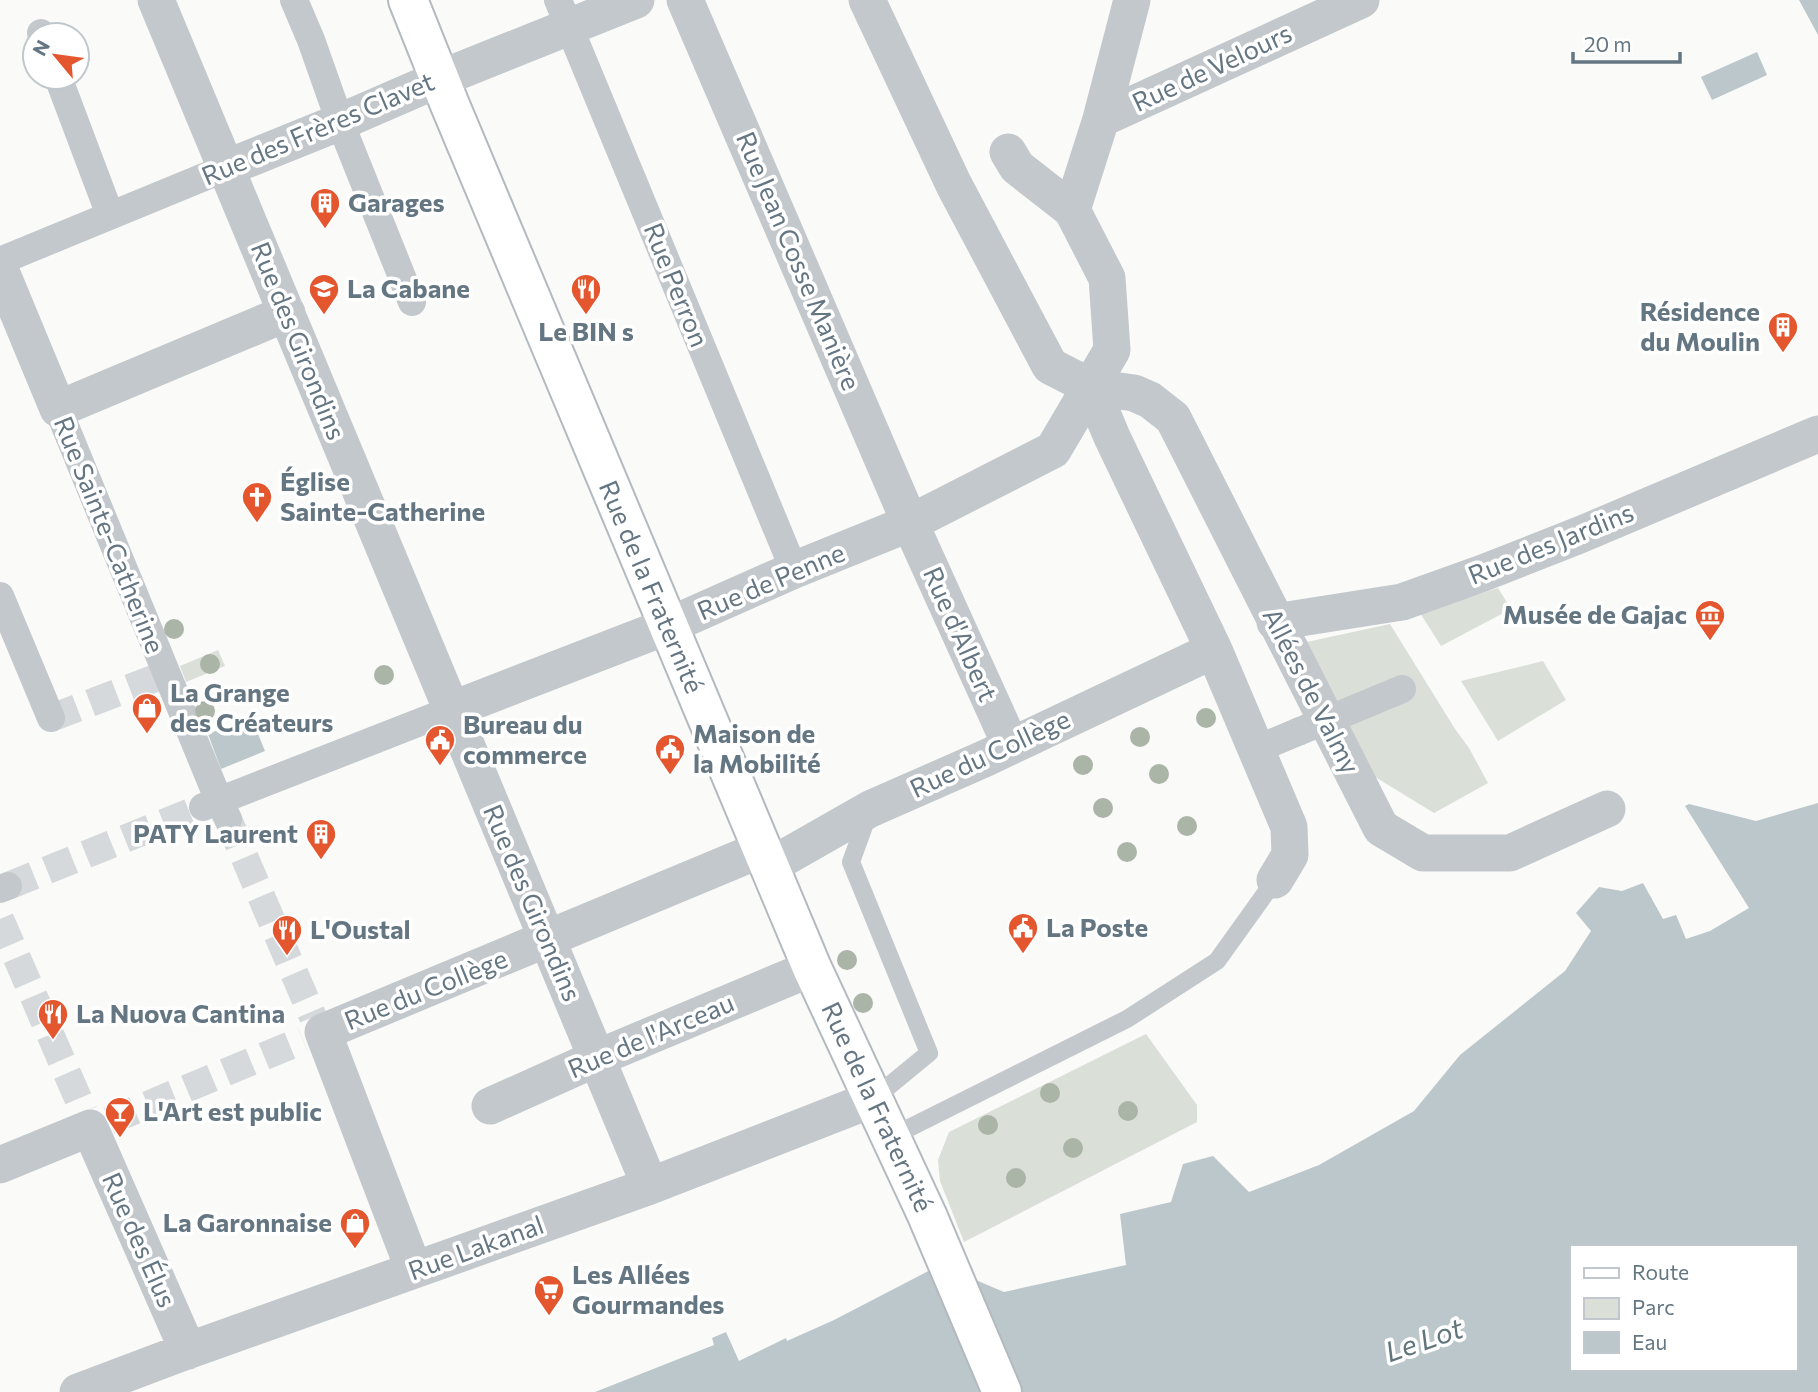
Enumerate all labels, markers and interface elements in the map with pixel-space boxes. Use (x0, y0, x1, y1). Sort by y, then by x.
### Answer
street label: Rue de Velours (1127, 16, 1296, 117)
north arrow (21, 21, 91, 91)
scale bar (1573, 21, 1680, 65)
text: 20 m (1584, 31, 1632, 56)
text: N (27, 36, 54, 59)
street label: Rue des Frères Clavet (197, 65, 438, 191)
street label: Rue Jean Cosse Manière (731, 126, 868, 394)
building icon: Garages (308, 186, 342, 230)
place label: Garages (348, 186, 445, 217)
street label: Rue Perron (639, 218, 716, 351)
street label: Rue des Girondins (246, 237, 353, 444)
school or university icon: La Cabane (307, 272, 341, 316)
place label: La Cabane (347, 272, 470, 303)
restaurant icon: Le BIN s (569, 272, 603, 316)
place label: Résidence du Moulin (1640, 295, 1760, 356)
building icon: Résidence du Moulin (1766, 310, 1800, 354)
place label: Le BIN s (538, 315, 634, 346)
street label: Rue Sainte-Catherine (49, 412, 172, 657)
place label: Église Sainte-Catherine (280, 465, 485, 526)
street label: Rue de la Fraternité (594, 475, 711, 697)
church icon: Église Sainte-Catherine (240, 480, 274, 524)
street label: Rue des Jardins (1463, 495, 1638, 590)
street label: Rue de Penne (692, 536, 849, 626)
street label: Rue d'Albert (918, 561, 1005, 705)
place label: Musée de Gajac (1503, 598, 1687, 629)
museum icon: Musée de Gajac (1693, 598, 1727, 642)
street label: Allées de Valmy (1257, 602, 1367, 778)
place label: La Grange des Créateurs (170, 676, 333, 737)
shop icon: La Grange des Créateurs (130, 691, 164, 735)
street label: Rue du Collège (904, 702, 1074, 803)
place label: Bureau du commerce (463, 708, 587, 769)
place label: Maison de la Mobilité (693, 717, 821, 778)
public building icon: Bureau du commerce (423, 723, 457, 767)
public building icon: Maison de la Mobilité (653, 732, 687, 776)
street label: Rue des Girondins (478, 799, 589, 1005)
place label: PATY Laurent (133, 817, 298, 848)
building icon: PATY Laurent (304, 817, 338, 861)
public building icon: La Poste (1006, 911, 1040, 955)
place label: La Poste (1046, 911, 1148, 942)
restaurant icon: L'Oustal (270, 913, 304, 957)
place label: L'Oustal (310, 913, 411, 944)
street label: Rue du Collège (340, 942, 511, 1035)
street label: Rue de l'Arceau (563, 986, 738, 1084)
restaurant icon: La Nuova Cantina (36, 997, 70, 1041)
place label: La Nuova Cantina (76, 997, 285, 1028)
street label: Rue de la Fraternité (816, 997, 941, 1216)
bar icon: L'Art est public (103, 1095, 137, 1139)
place label: L'Art est public (143, 1095, 322, 1126)
street label: Rue des Élus (97, 1167, 184, 1312)
place label: La Garonnaise (163, 1206, 332, 1237)
shop icon: La Garonnaise (338, 1206, 372, 1250)
street label: Rue Lakanal (404, 1208, 547, 1285)
legend (1570, 1245, 1797, 1371)
place label: Les Allées Gourmandes (572, 1258, 725, 1319)
text: Route (1632, 1259, 1689, 1284)
supermarket icon: Les Allées Gourmandes (532, 1273, 566, 1317)
text: Parc (1632, 1294, 1675, 1319)
water label: Le Lot (1380, 1310, 1467, 1368)
text: Eau (1632, 1329, 1667, 1354)

